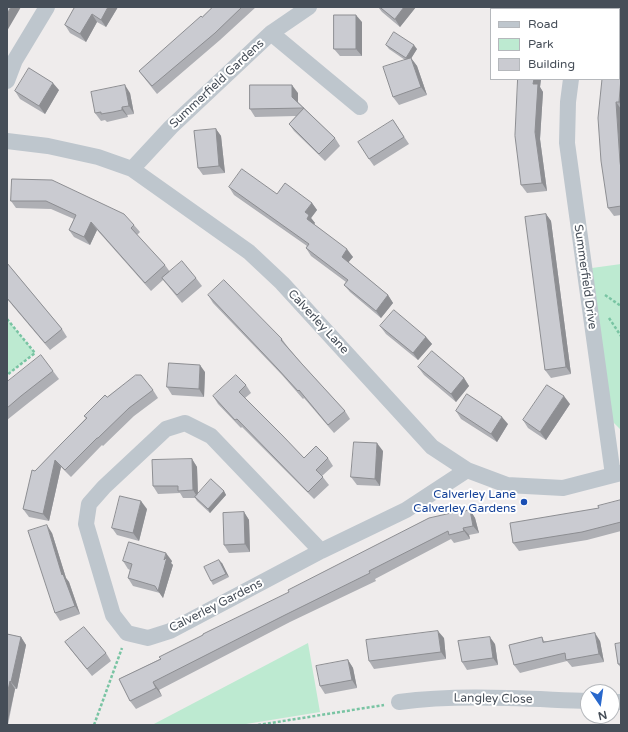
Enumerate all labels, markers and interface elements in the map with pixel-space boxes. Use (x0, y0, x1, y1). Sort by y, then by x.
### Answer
legend (490, 8, 620, 80)
text: Road (528, 17, 558, 31)
street label: Summerfield Gardens (167, 37, 267, 131)
text: Park (528, 37, 554, 51)
text: Building (528, 57, 575, 71)
street label: Summerfield Drive (571, 224, 599, 330)
street label: Calverley Lane (285, 287, 351, 357)
place label: Calverley Lane Calverley Gardens (413, 488, 516, 516)
marker: Calverley Lane Calverley Gardens (519, 497, 529, 507)
street label: Calverley Gardens (167, 576, 265, 636)
north arrow (580, 684, 620, 724)
street label: Langley Close (453, 691, 533, 707)
text: N (597, 708, 608, 723)

